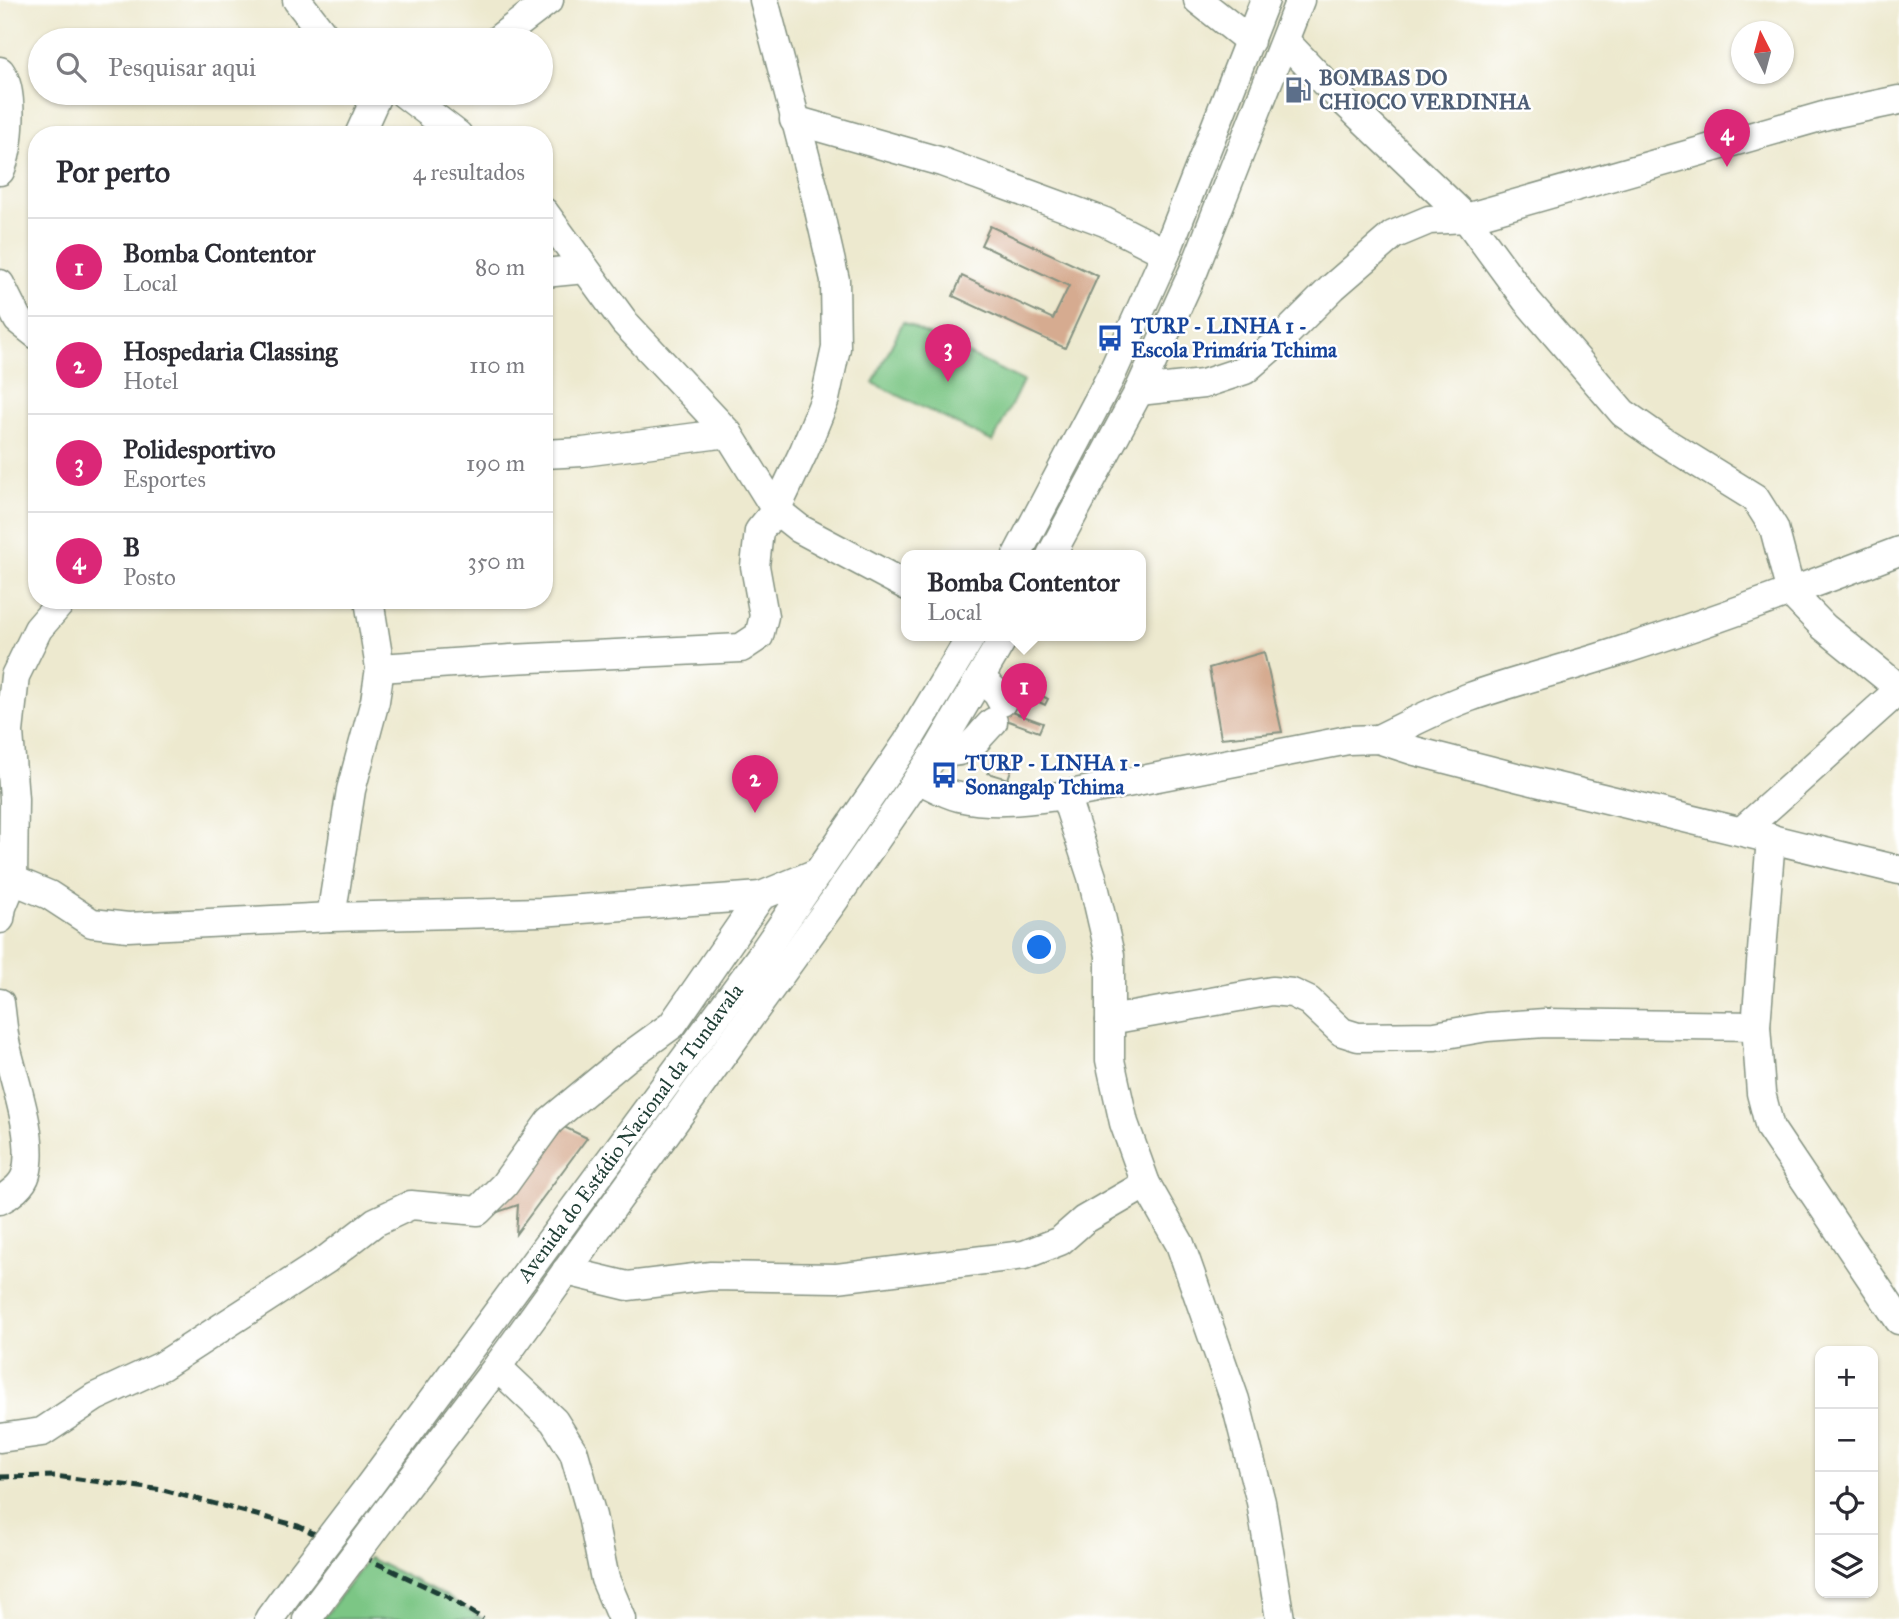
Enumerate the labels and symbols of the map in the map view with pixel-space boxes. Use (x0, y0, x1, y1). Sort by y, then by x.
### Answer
north arrow (1731, 21, 1794, 84)
place label: BOMBAS DO CHIOCO VERDINHA (1319, 65, 1532, 115)
fuel station icon: BOMBAS DO CHIOCO VERDINHA (1283, 75, 1313, 105)
pin: 4 (1704, 109, 1750, 167)
place label: TURP - LINHA 1 - Escola Primária Tchima (1130, 313, 1338, 363)
bus stop icon: TURP - LINHA 1 - Escola Primária Tchima (1095, 323, 1125, 353)
pin: 3 (925, 324, 971, 382)
pin: 1 (1001, 663, 1047, 721)
place label: TURP - LINHA 1 - Sonangalp Tchima (964, 750, 1141, 800)
pin: 2 (732, 755, 778, 813)
bus stop icon: TURP - LINHA 1 - Sonangalp Tchima (929, 760, 959, 790)
your location (1022, 930, 1056, 964)
street label: Avenida do Estádio Nacional da Tundavala (511, 978, 749, 1288)

